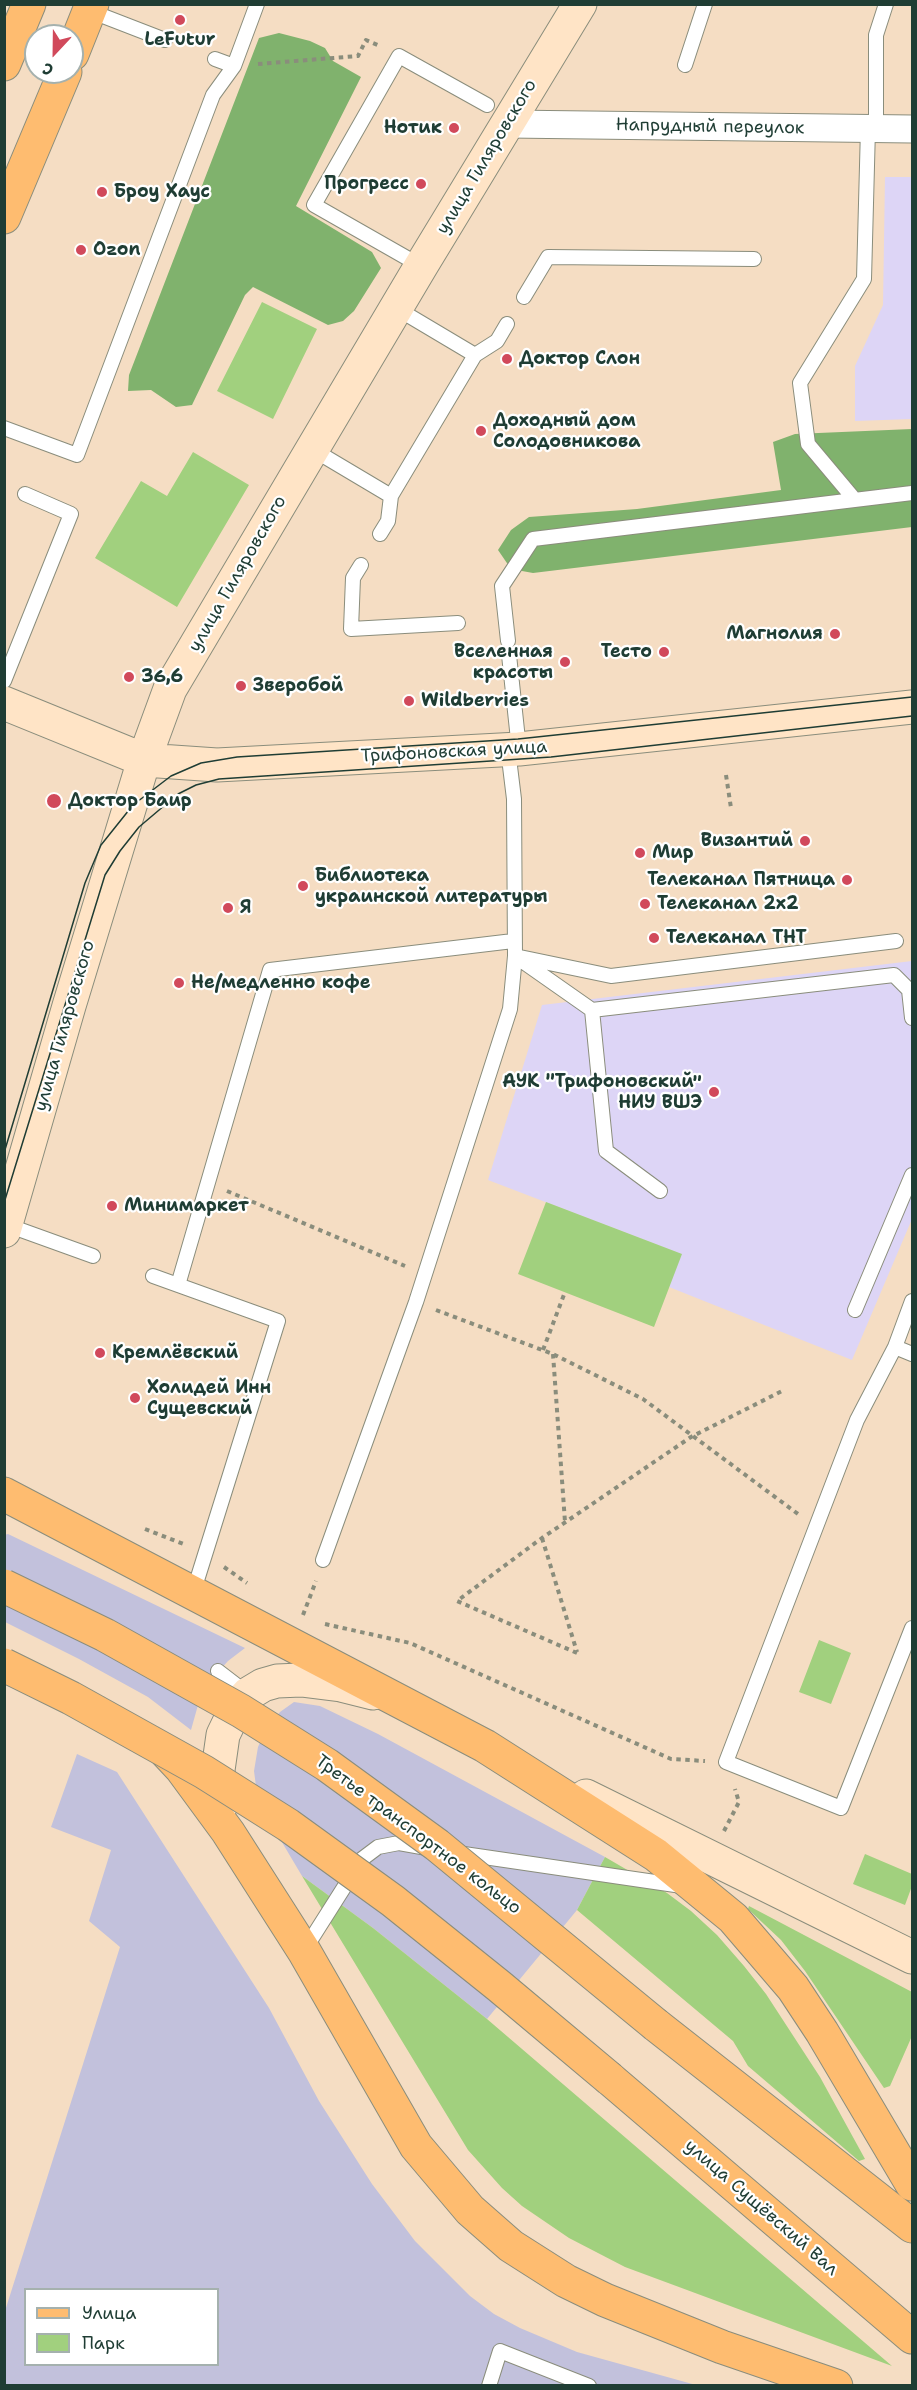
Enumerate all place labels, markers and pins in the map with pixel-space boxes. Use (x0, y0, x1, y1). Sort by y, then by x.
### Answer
marker: LeFutur (173, 13, 187, 27)
place label: LeFutur (144, 29, 216, 51)
place label: Нотик (384, 117, 442, 139)
marker: Нотик (447, 121, 461, 135)
place label: Прогресс (324, 173, 409, 195)
marker: Прогресс (414, 177, 428, 191)
place label: Броу Хаус (114, 181, 210, 203)
marker: Броу Хаус (95, 185, 109, 199)
place label: Ozon (93, 239, 140, 261)
marker: Ozon (74, 243, 88, 257)
place label: Доктор Слон (519, 348, 640, 370)
marker: Доктор Слон (500, 352, 514, 366)
place label: Доходный дом Солодовникова (493, 410, 640, 452)
marker: Доходный дом Солодовникова (474, 424, 488, 438)
place label: Магнолия (726, 623, 823, 645)
marker: Магнолия (828, 627, 842, 641)
place label: Вселенная красоты (454, 641, 553, 684)
place label: Тесто (601, 641, 652, 663)
marker: Тесто (657, 645, 671, 659)
marker: Вселенная красоты (558, 655, 572, 669)
place label: 36,6 (141, 666, 183, 688)
marker: 36,6 (122, 670, 136, 684)
place label: Зверобой (253, 675, 343, 697)
marker: Зверобой (234, 679, 248, 693)
place label: Wildberries (421, 690, 529, 712)
marker: Wildberries (402, 694, 416, 708)
place label: Доктор Баир (68, 790, 192, 812)
marker: Доктор Баир (45, 792, 63, 810)
place label: Византий (701, 830, 793, 852)
marker: Византий (798, 834, 812, 848)
place label: Мир (652, 842, 693, 864)
marker: Мир (633, 846, 647, 860)
place label: Библиотека украинской литературы (315, 865, 548, 908)
place label: Телеканал Пятница (647, 869, 835, 891)
marker: Телеканал Пятница (840, 873, 854, 887)
marker: Библиотека украинской литературы (296, 879, 310, 893)
place label: Телеканал 2х2 (657, 893, 799, 915)
place label: Я (240, 897, 252, 919)
marker: Телеканал 2х2 (638, 897, 652, 911)
marker: Я (221, 901, 235, 915)
place label: Телеканал ТНТ (666, 927, 807, 949)
marker: Телеканал ТНТ (647, 931, 661, 945)
place label: Не/медленно кофе (191, 972, 370, 994)
marker: Не/медленно кофе (172, 976, 186, 990)
place label: АУК "Трифоновский" НИУ ВШЭ (502, 1071, 702, 1114)
marker: АУК "Трифоновский" НИУ ВШЭ (707, 1085, 721, 1099)
place label: Минимаркет (124, 1195, 249, 1217)
marker: Минимаркет (105, 1199, 119, 1213)
place label: Кремлёвский (112, 1342, 238, 1364)
marker: Кремлёвский (93, 1346, 107, 1360)
place label: Холидей Инн Сущевский (147, 1377, 271, 1420)
marker: Холидей Инн Сущевский (128, 1391, 142, 1405)

